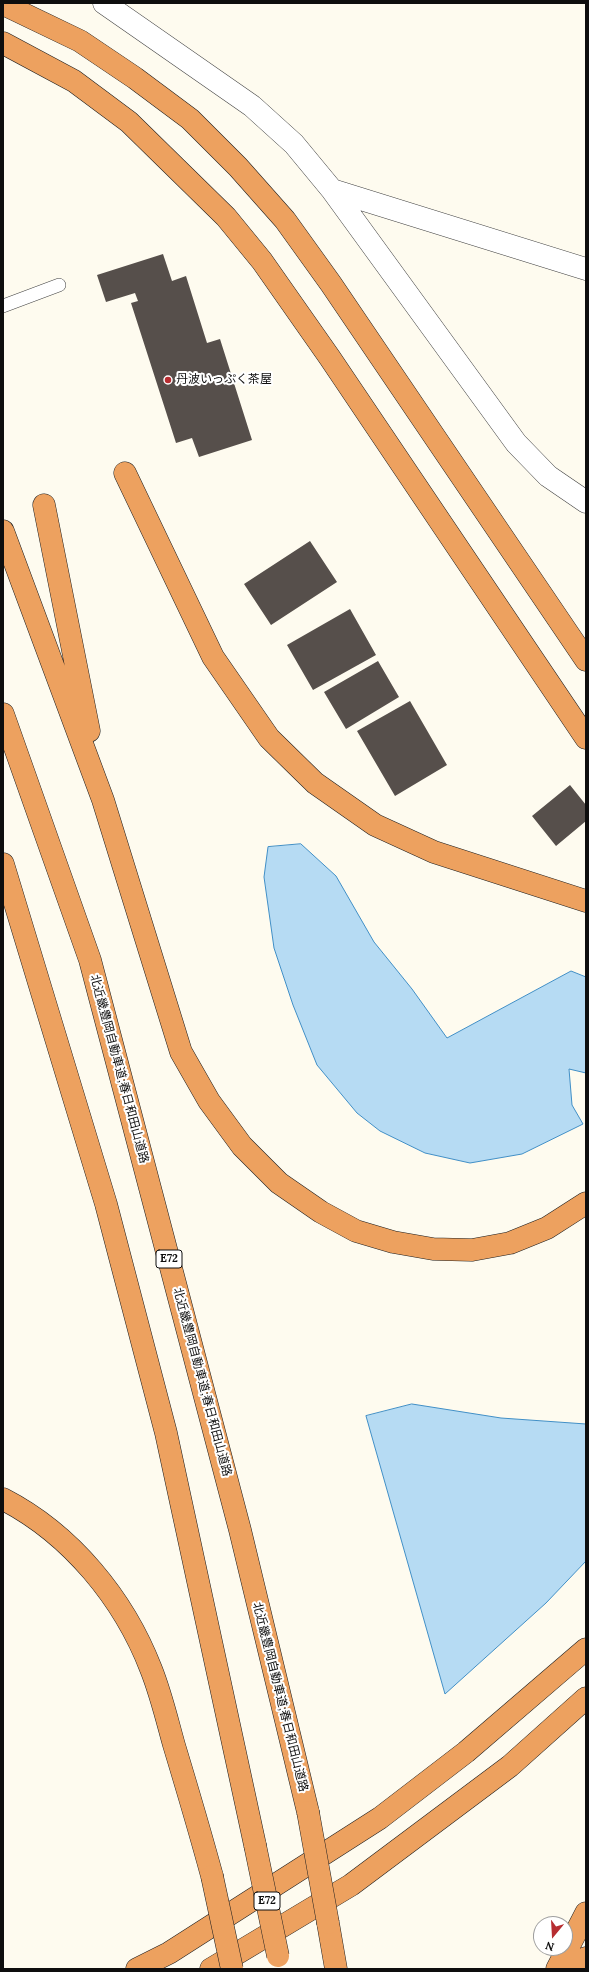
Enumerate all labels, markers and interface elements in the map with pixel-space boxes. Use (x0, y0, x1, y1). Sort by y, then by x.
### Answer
place label: 丹波いっぷく茶屋 (176, 373, 272, 387)
marker: 丹波いっぷく茶屋 (163, 375, 173, 385)
street label: 北近畿豊岡自動車道;春日和田山道路 (87, 973, 151, 1165)
road number: E72 (156, 1250, 182, 1268)
street label: 北近畿豊岡自動車道;春日和田山道路 (170, 1286, 234, 1478)
street label: 北近畿豊岡自動車道;春日和田山道路 (249, 1601, 311, 1793)
road number: E72 (254, 1892, 280, 1910)
north arrow (533, 1916, 573, 1956)
text: N (543, 1938, 556, 1954)

